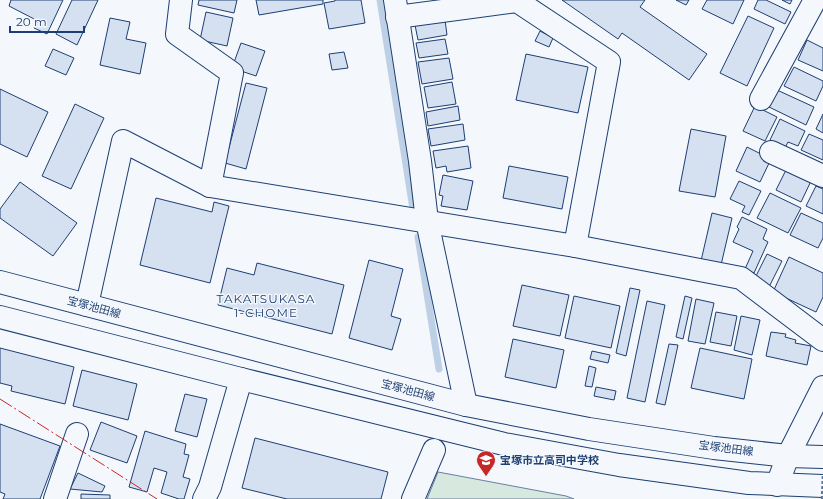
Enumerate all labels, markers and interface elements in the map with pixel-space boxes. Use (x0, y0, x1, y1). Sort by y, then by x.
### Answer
scale bar (10, 8, 84, 34)
text: 20 m (16, 14, 47, 29)
district label: TAKATSUKASA 1-CHOME (217, 291, 315, 320)
street label: 宝塚池田線 (66, 293, 122, 321)
street label: 宝塚池田線 (380, 376, 436, 404)
street label: 宝塚池田線 (698, 438, 754, 458)
school or university icon: 宝塚市立高司中学校 (475, 449, 497, 477)
place label: 宝塚市立高司中学校 (500, 453, 599, 467)

